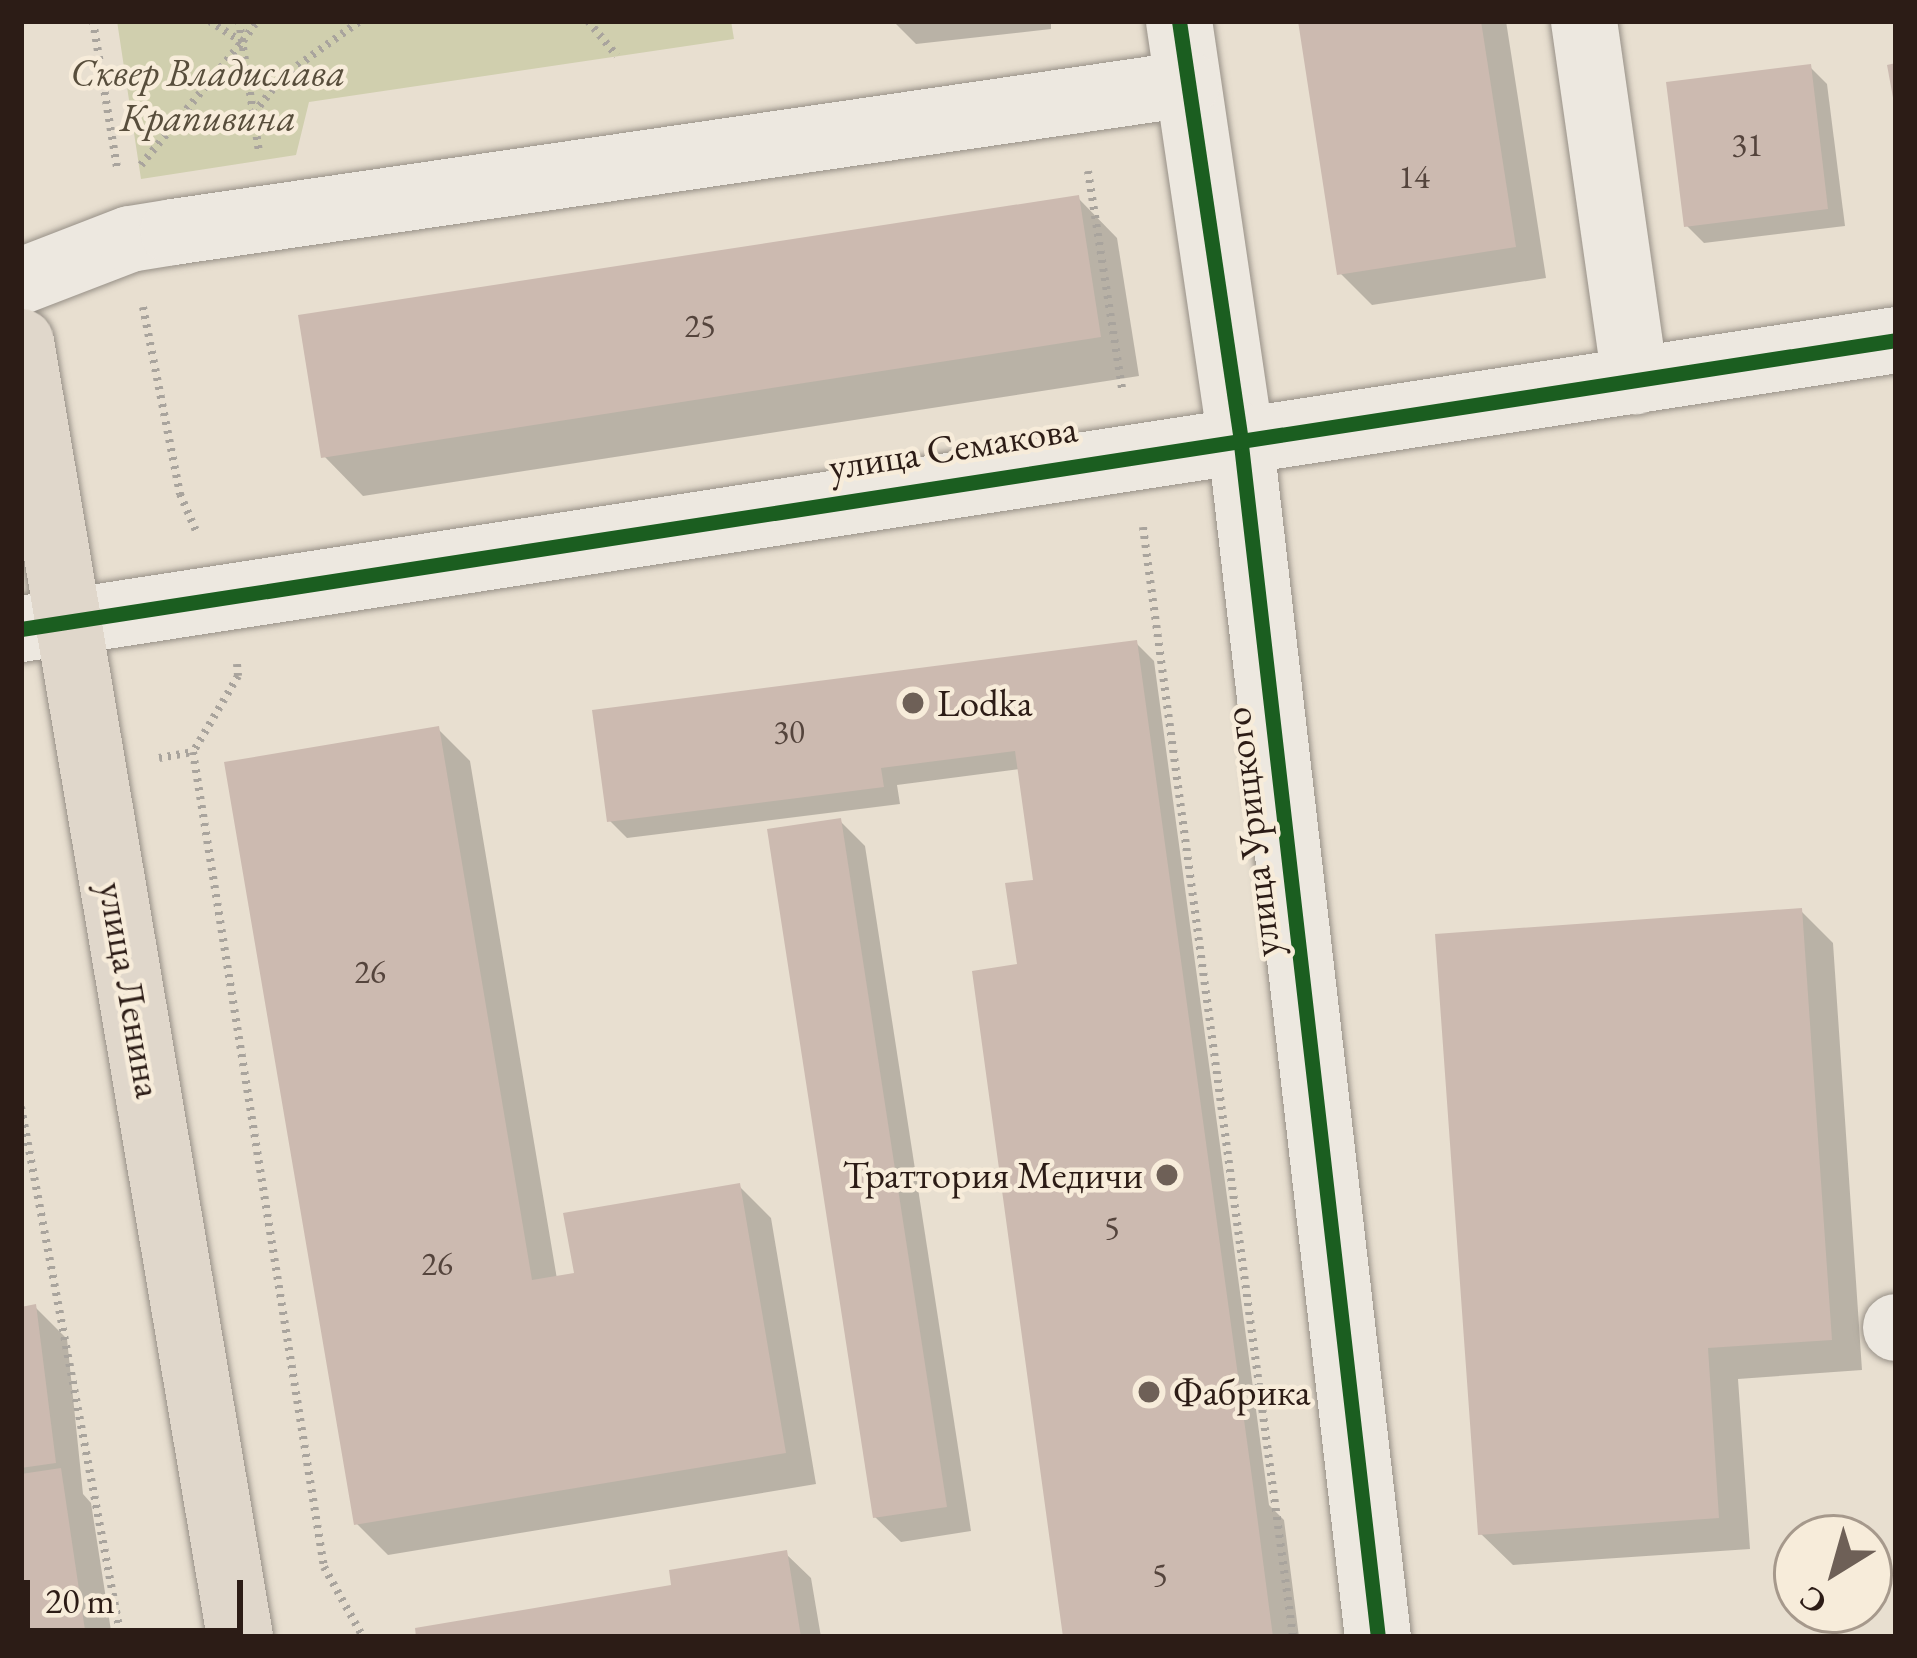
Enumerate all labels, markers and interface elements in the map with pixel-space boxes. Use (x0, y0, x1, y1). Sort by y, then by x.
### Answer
park label: Сквер Владислава Крапивина (70, 50, 346, 141)
house number: 31 (1731, 125, 1763, 165)
house number: 14 (1398, 157, 1430, 197)
house number: 25 (684, 306, 716, 346)
street label: улица Семакова (825, 405, 1081, 491)
place label: Lodka (937, 680, 1033, 726)
marker: Lodka (900, 690, 926, 716)
street label: улица Урицкого (1213, 704, 1291, 960)
house number: 30 (773, 712, 805, 752)
street label: улица Ленина (88, 878, 172, 1102)
house number: 26 (354, 952, 386, 992)
place label: Траттория Медичи (842, 1152, 1143, 1198)
marker: Траттория Медичи (1154, 1162, 1180, 1188)
house number: 5 (1104, 1208, 1120, 1248)
house number: 26 (421, 1244, 453, 1284)
place label: Фабрика (1173, 1369, 1311, 1415)
marker: Фабрика (1136, 1379, 1162, 1405)
north arrow (1773, 1514, 1893, 1634)
house number: 5 (1152, 1555, 1168, 1595)
scale bar (30, 1556, 249, 1630)
text: 20 m (45, 1577, 115, 1624)
text: С (1791, 1577, 1835, 1625)

